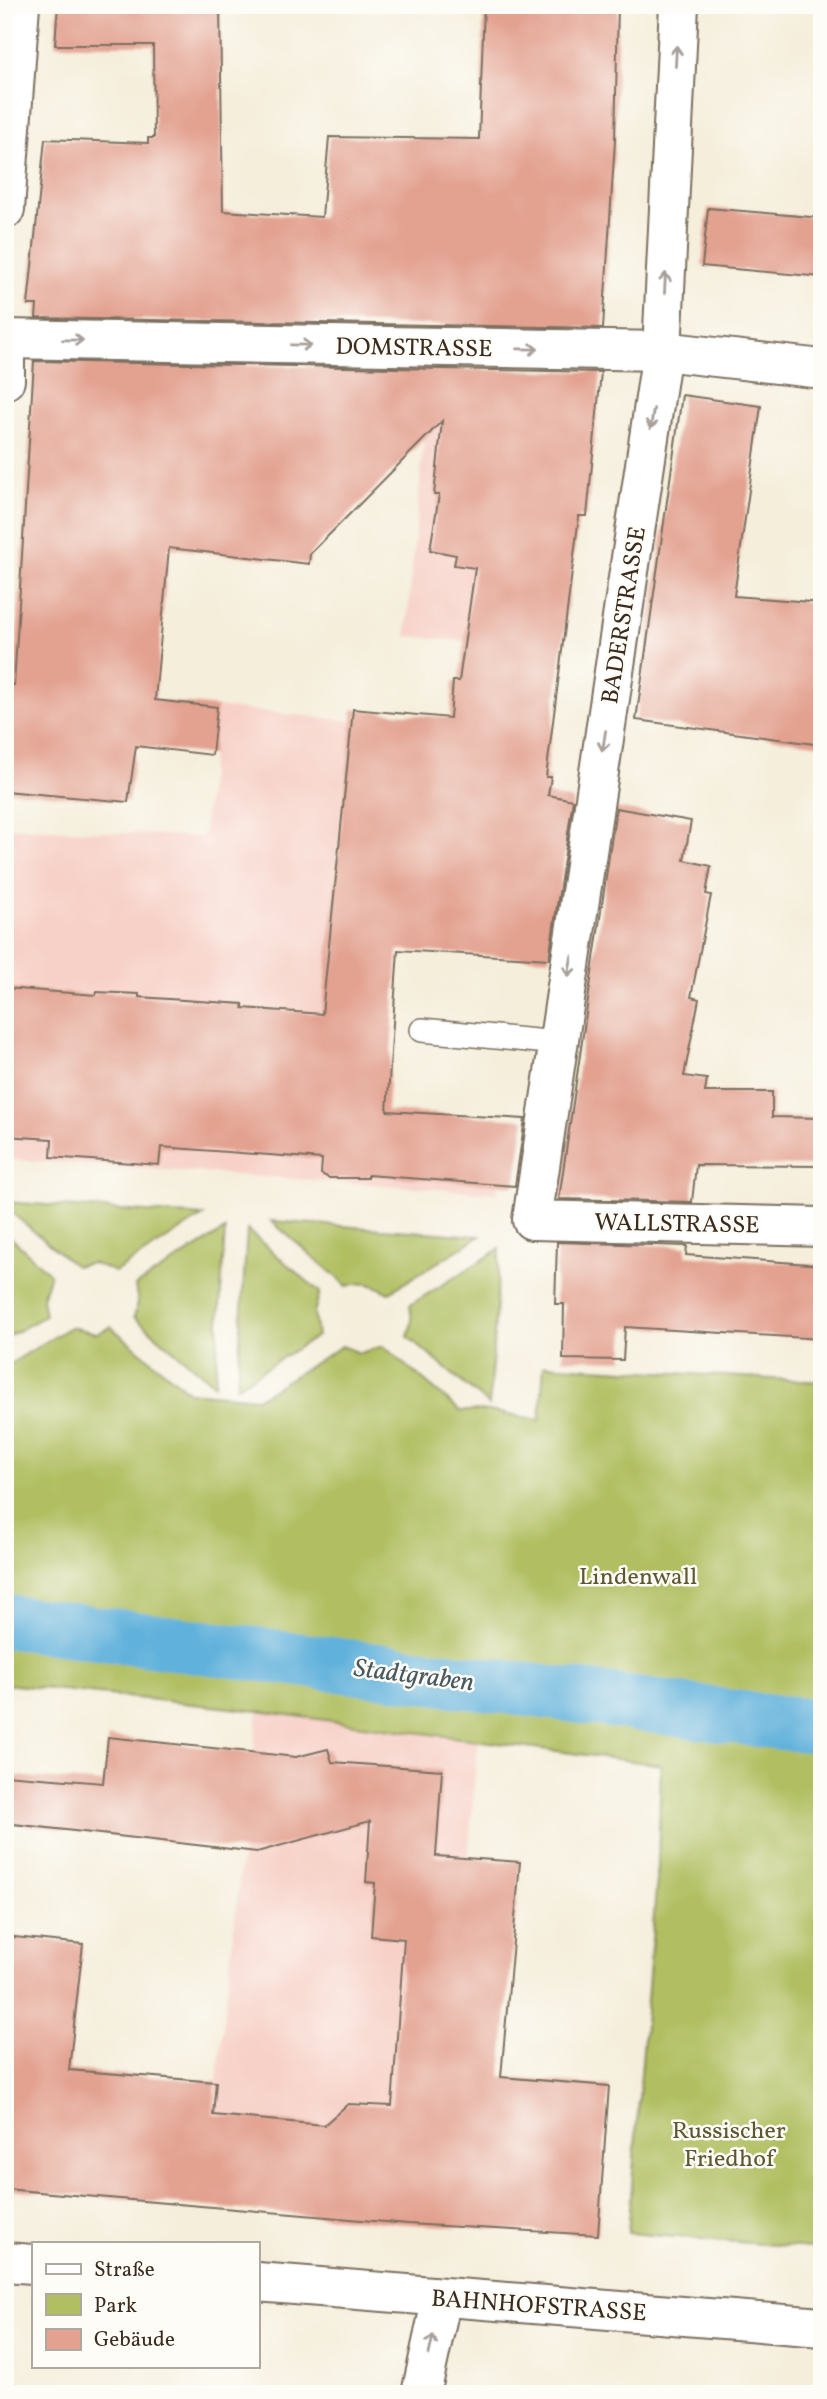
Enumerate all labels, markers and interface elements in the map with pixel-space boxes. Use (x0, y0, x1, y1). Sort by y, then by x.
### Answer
one-way arrow (670, 45, 683, 68)
one-way arrow (659, 272, 672, 295)
street label: DOMSTRASSE (335, 331, 493, 367)
one-way arrow (62, 334, 85, 347)
one-way arrow (289, 338, 312, 351)
one-way arrow (517, 342, 540, 356)
one-way arrow (645, 407, 658, 430)
street label: BADERSTRASSE (594, 524, 656, 707)
one-way arrow (597, 729, 610, 752)
one-way arrow (563, 954, 576, 977)
street label: WALLSTRASSE (594, 1207, 760, 1243)
park label: Lindenwall (579, 1561, 697, 1595)
water label: Stadtgraben (352, 1651, 476, 1701)
park label: Russischer Friedhof (672, 2115, 786, 2177)
legend (32, 2242, 259, 2368)
text: Straße (94, 2256, 155, 2285)
street label: BAHNHOFSTRASSE (430, 2283, 648, 2331)
text: Park (94, 2292, 137, 2321)
text: Gebäude (94, 2326, 175, 2355)
one-way arrow (425, 2334, 439, 2357)

